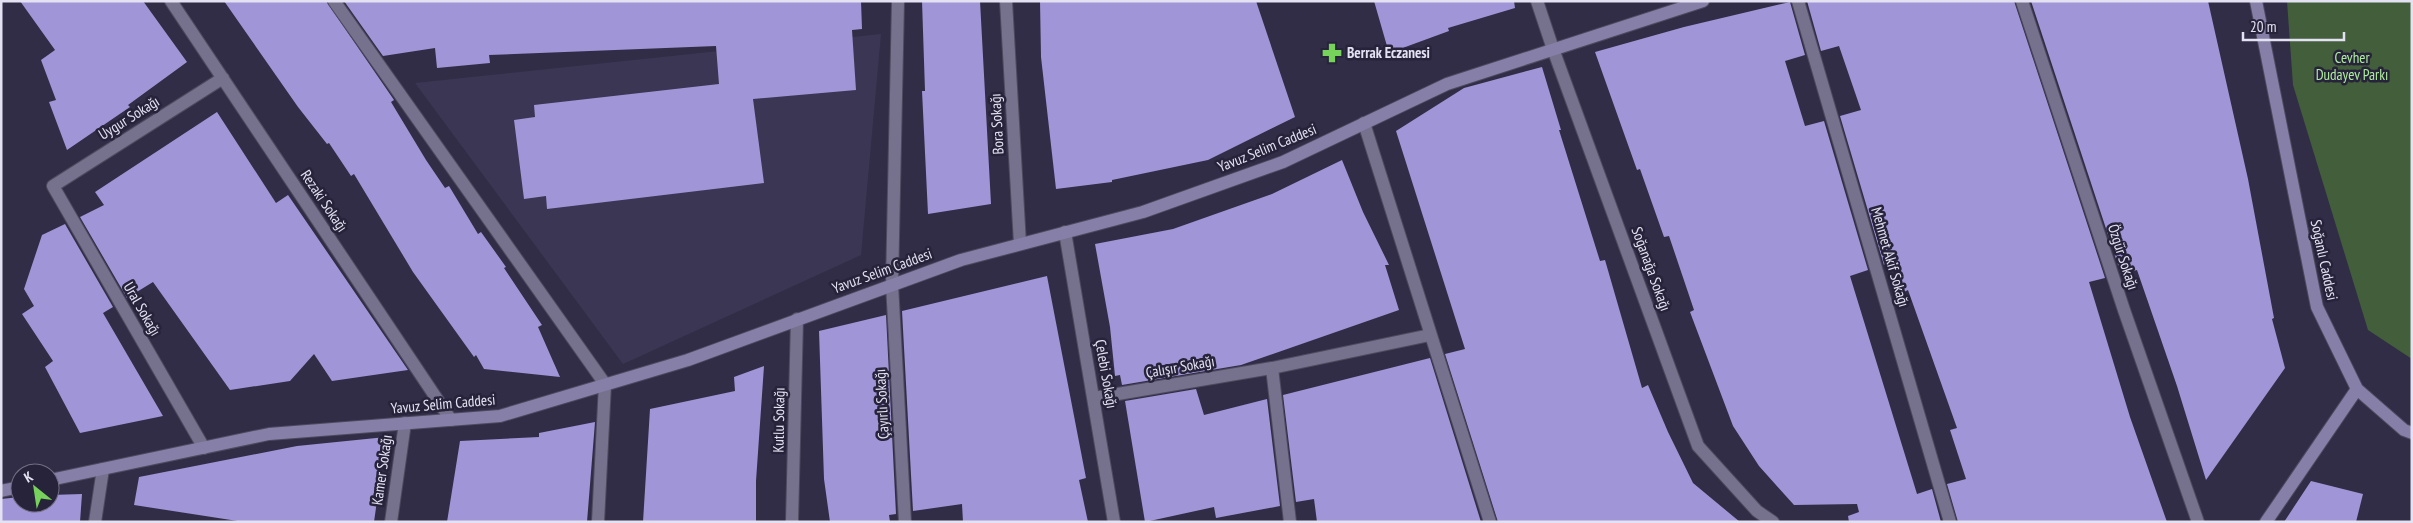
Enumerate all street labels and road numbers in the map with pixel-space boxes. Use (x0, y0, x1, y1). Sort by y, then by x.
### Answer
street label: Uygur Sokağı (95, 91, 163, 144)
street label: Bora Sokağı (985, 93, 1008, 155)
street label: Yavuz Selim Caddesi (1215, 119, 1319, 176)
street label: Rezaki Sokağı (297, 166, 352, 235)
street label: Mehmet Akif Sokağı (1867, 205, 1914, 309)
street label: Soğanlı Caddesi (2307, 218, 2342, 302)
street label: Özgür Sokağı (2104, 222, 2143, 292)
street label: Soğanağa Sokağı (1627, 224, 1675, 313)
street label: Yavuz Selim Caddesi (829, 244, 934, 297)
street label: Ural Sokağı (119, 278, 165, 339)
street label: Çelebi Sokağı (1091, 338, 1122, 410)
street label: Çalışır Sokağı (1144, 351, 1216, 382)
street label: Çayırlı Sokağı (870, 369, 893, 440)
street label: Kutlu Sokağı (768, 387, 789, 453)
street label: Yavuz Selim Caddesi (390, 389, 496, 418)
street label: Kamer Sokağı (367, 434, 396, 506)

